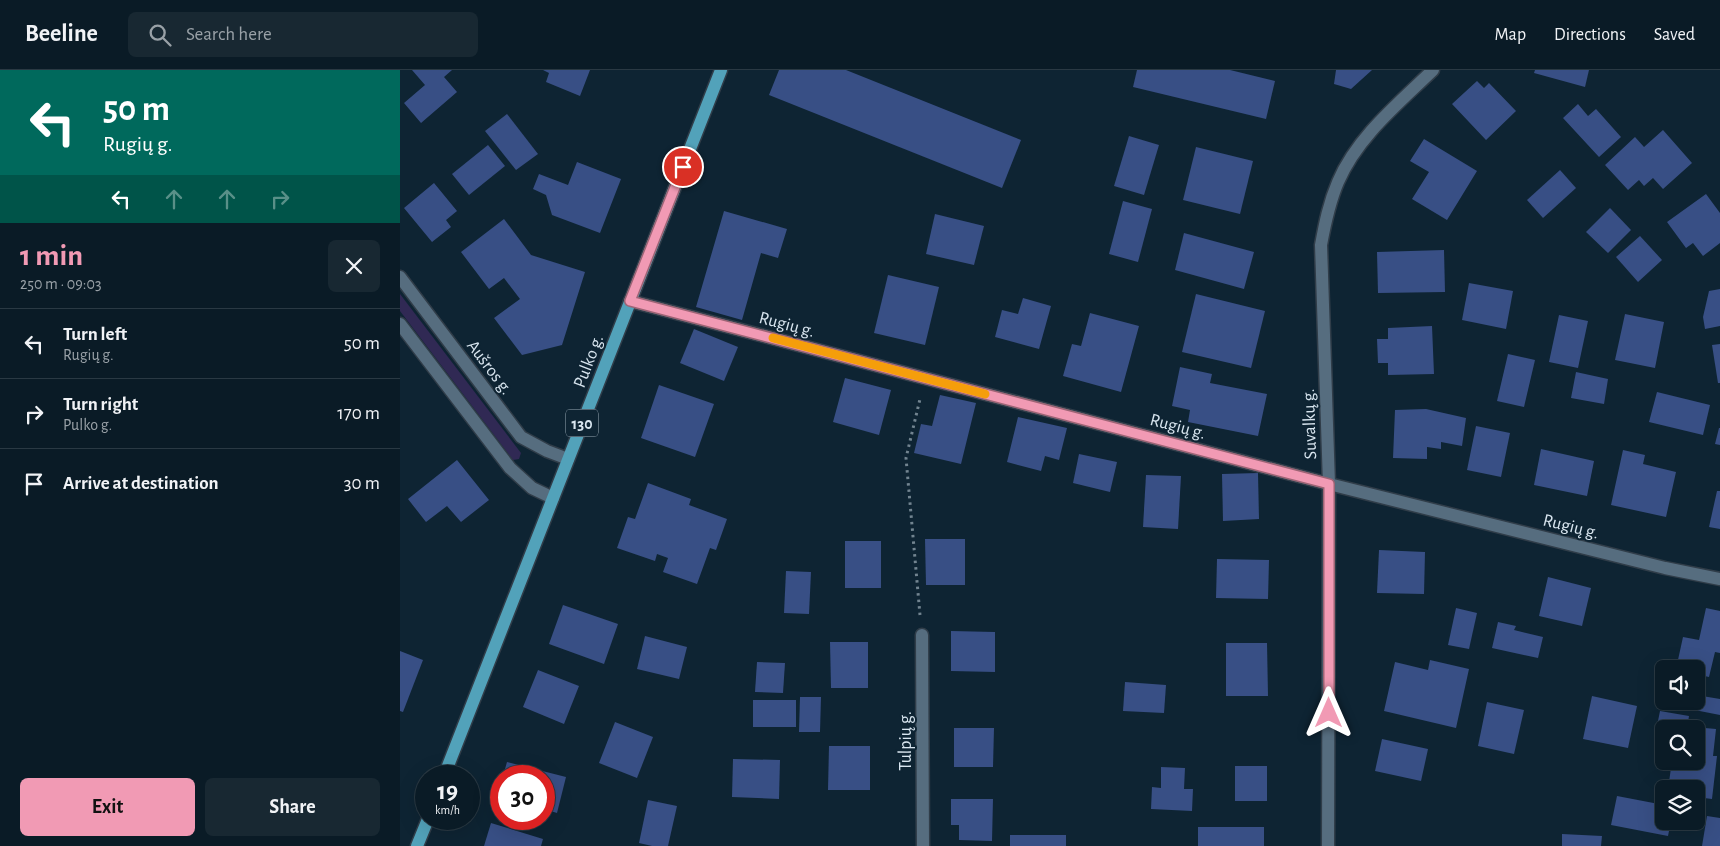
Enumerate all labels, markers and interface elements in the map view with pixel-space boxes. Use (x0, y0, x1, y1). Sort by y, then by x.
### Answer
search box (128, 12, 478, 57)
icon: search (146, 21, 174, 49)
text: Beeline (25, 22, 98, 46)
text: Search here (186, 25, 272, 44)
text: Map (1495, 26, 1526, 44)
text: Directions (1554, 26, 1626, 44)
text: Saved (1654, 26, 1695, 44)
icon: left (20, 90, 85, 155)
text: 50 m (103, 92, 170, 127)
text: Rugių g. (103, 133, 173, 155)
pin (662, 146, 704, 188)
icon: arrive (669, 153, 697, 181)
icon: left (107, 185, 135, 213)
icon: ahead (160, 185, 188, 213)
icon: ahead (213, 185, 241, 213)
icon: right (266, 185, 294, 213)
button: close (328, 240, 380, 292)
text: 1 min (20, 241, 83, 271)
text: 250 m · 09:03 (20, 276, 101, 292)
street label: Rugių g. (757, 309, 817, 341)
text: Turn left (63, 325, 127, 344)
icon: left (20, 330, 48, 358)
street label: Pulko g. (571, 332, 607, 390)
text: 50 m (344, 334, 380, 353)
street label: Aušros g. (463, 337, 515, 398)
text: Rugių g. (63, 347, 114, 363)
street label: Suvalkų g. (1300, 388, 1320, 460)
text: Turn right (63, 395, 138, 414)
icon: right (20, 400, 48, 428)
text: 170 m (337, 404, 380, 423)
road number: 130 (566, 409, 598, 436)
street label: Rugių g. (1148, 411, 1208, 443)
text: Pulko g. (63, 417, 112, 433)
icon: arrive (20, 470, 48, 498)
text: Arrive at destination (63, 474, 219, 493)
text: 30 m (344, 474, 380, 493)
street label: Rugių g. (1541, 511, 1601, 543)
map controls (1655, 660, 1705, 830)
button: sound (1655, 660, 1705, 710)
position arrow (1302, 686, 1354, 738)
street label: Tulpių g. (897, 711, 915, 771)
button: search (1655, 720, 1705, 770)
speed limit sign: 30 (490, 765, 555, 830)
button: Exit (20, 778, 195, 836)
button: Share (205, 778, 380, 836)
text: 19 (437, 779, 458, 804)
button: layers (1655, 780, 1705, 830)
text: km/h (435, 804, 460, 816)

